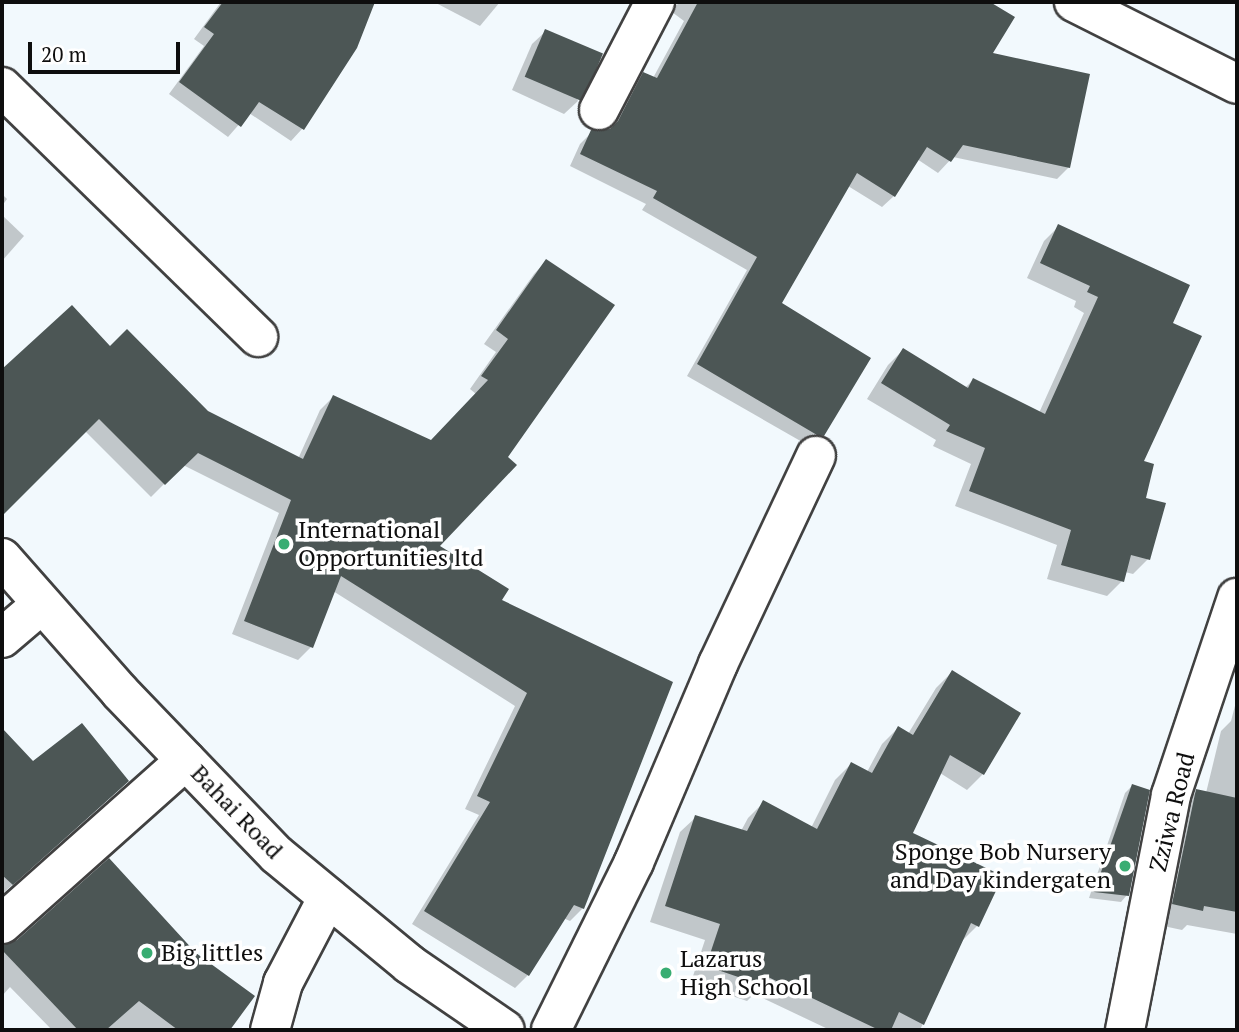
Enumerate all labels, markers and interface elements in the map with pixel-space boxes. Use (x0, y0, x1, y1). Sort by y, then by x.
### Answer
scale bar (32, 28, 184, 72)
text: 20 m (41, 40, 87, 68)
place label: International Opportunities ltd (298, 516, 483, 572)
marker: International Opportunities ltd (276, 536, 292, 552)
street label: Zziwa Road (1143, 749, 1201, 875)
street label: Bahai Road (185, 759, 289, 865)
place label: Sponge Bob Nursery and Day kindergaten (890, 838, 1111, 894)
marker: Sponge Bob Nursery and Day kindergaten (1117, 858, 1133, 874)
place label: Big littles (161, 939, 263, 967)
marker: Big littles (139, 945, 155, 961)
place label: Lazarus High School (680, 945, 809, 1001)
marker: Lazarus High School (658, 965, 674, 981)

